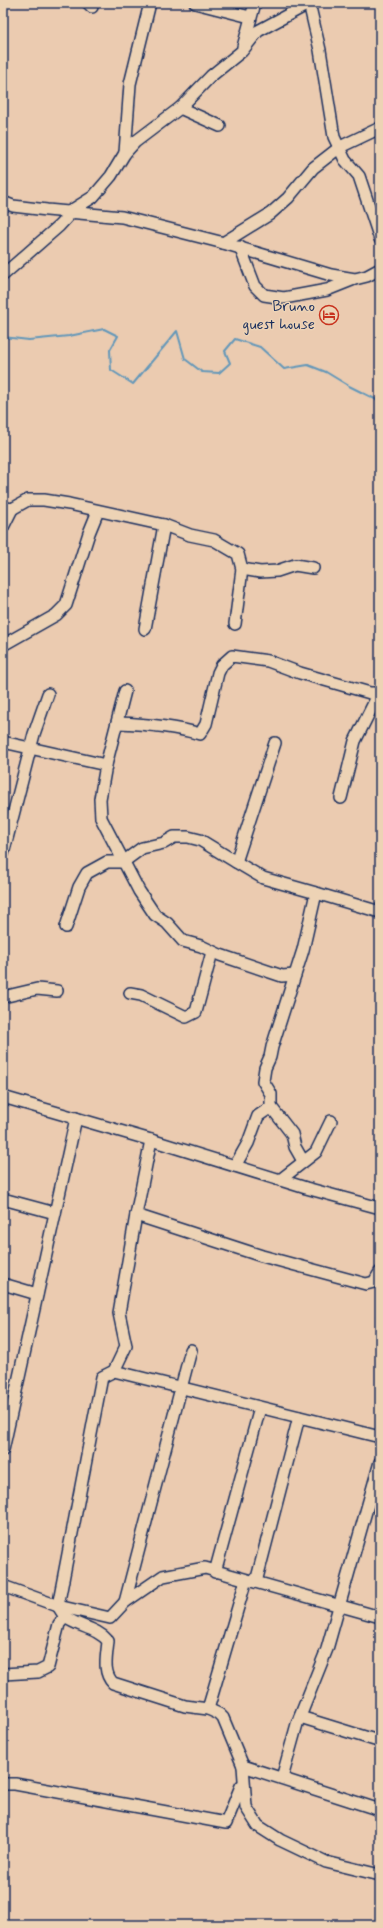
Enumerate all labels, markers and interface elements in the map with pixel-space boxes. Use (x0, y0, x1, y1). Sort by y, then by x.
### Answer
place label: Bruno guest house (243, 296, 315, 335)
hotel icon: Bruno guest house (318, 304, 340, 326)

